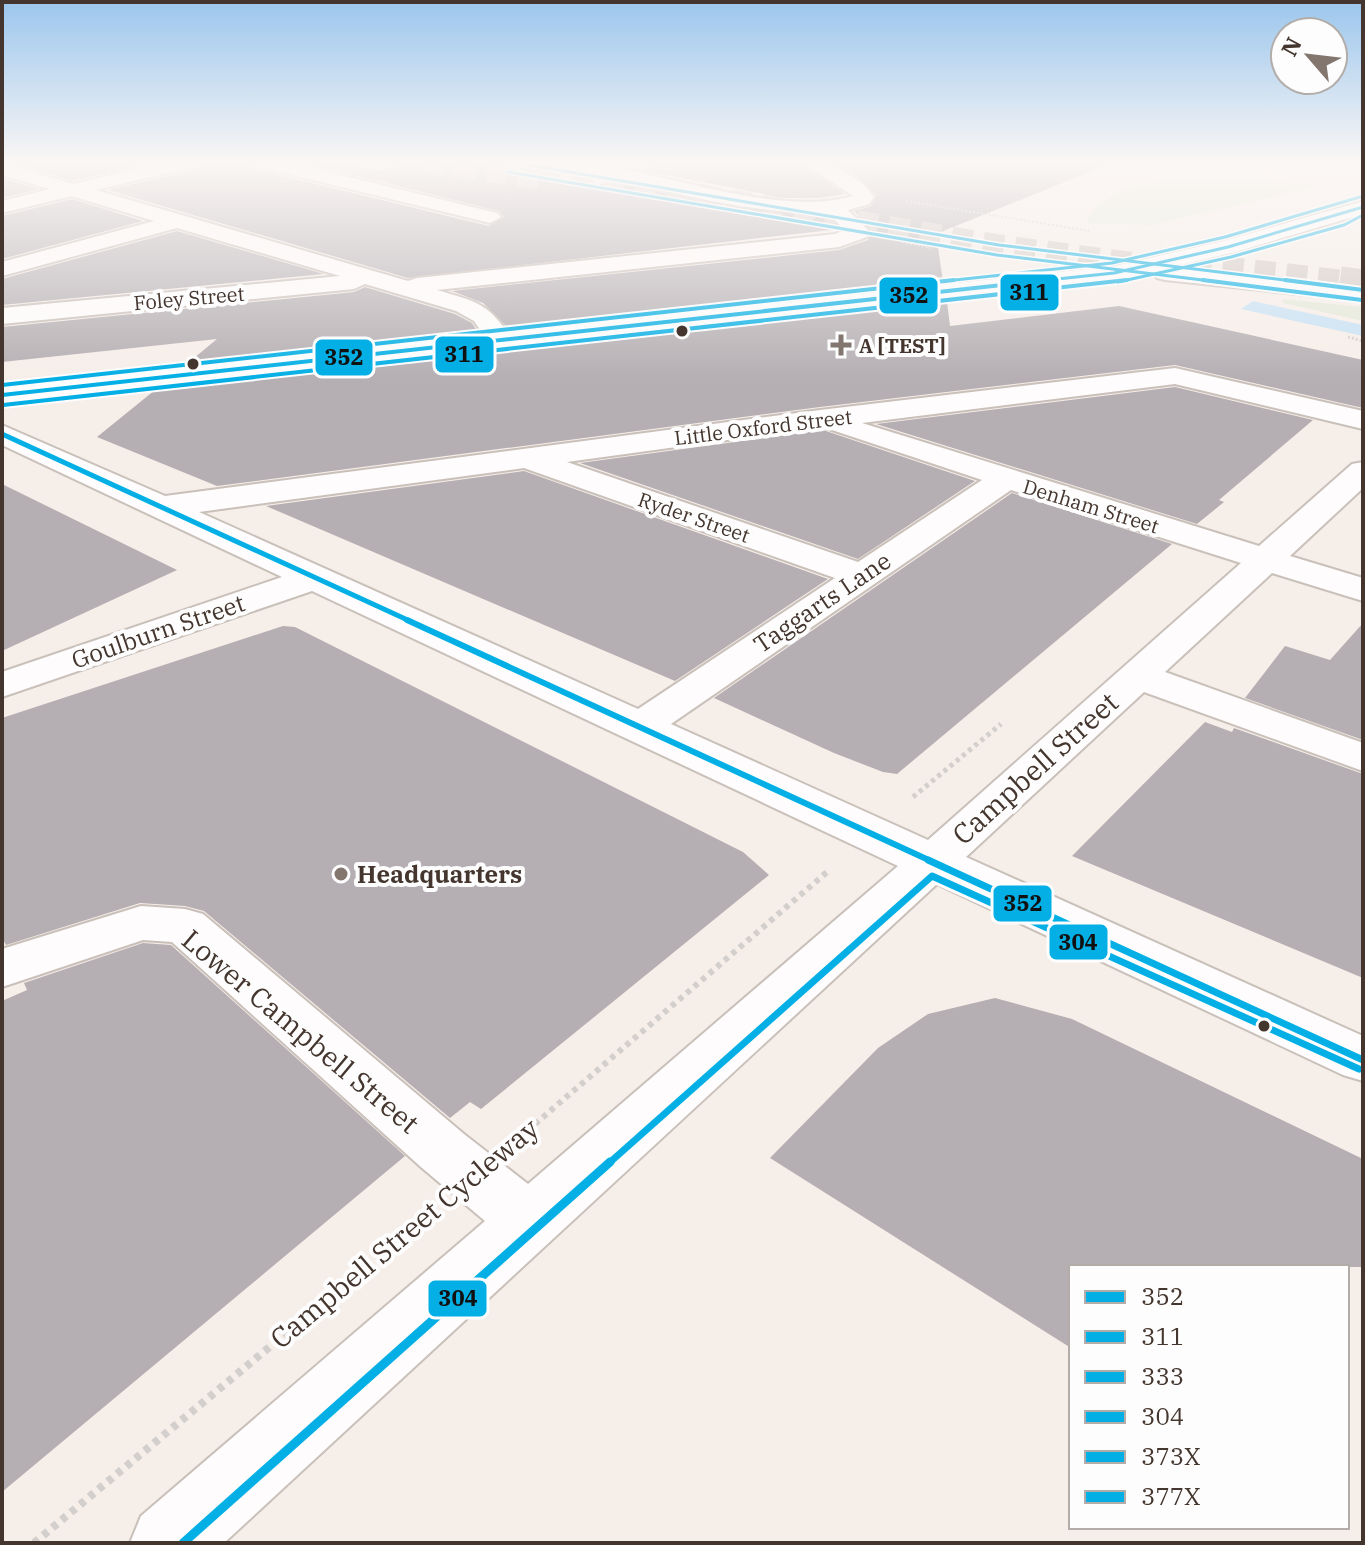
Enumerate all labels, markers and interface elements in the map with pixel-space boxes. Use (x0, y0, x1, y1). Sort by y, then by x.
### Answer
north arrow (1269, 16, 1349, 96)
text: N (1274, 32, 1308, 61)
line badge: 311 (999, 273, 1060, 312)
line badge: 352 (878, 276, 939, 315)
text: 311 (1009, 277, 1049, 306)
street label: Foley Street (132, 280, 246, 316)
text: 352 (889, 280, 929, 309)
unlabelled marker (674, 323, 690, 339)
place label: A [TEST] (859, 332, 946, 359)
marker: A [TEST] (830, 334, 852, 356)
line badge: 311 (434, 335, 495, 374)
line badge: 352 (314, 338, 374, 377)
text: 311 (444, 339, 484, 368)
text: 352 (324, 342, 364, 371)
unlabelled marker (185, 356, 201, 372)
street label: Little Oxford Street (673, 403, 853, 451)
street label: Denham Street (1020, 472, 1162, 540)
street label: Ryder Street (635, 485, 753, 549)
street label: Taggarts Lane (747, 544, 897, 660)
street label: Goulburn Street (67, 586, 249, 676)
street label: Campbell Street (944, 684, 1126, 852)
place label: Headquarters (357, 858, 522, 890)
marker: Headquarters (332, 865, 350, 883)
line badge: 352 (992, 884, 1053, 923)
text: 352 (1003, 888, 1043, 917)
street label: Lower Campbell Street (175, 921, 427, 1141)
line badge: 304 (1048, 923, 1109, 961)
text: 304 (1058, 927, 1098, 956)
unlabelled marker (1256, 1018, 1272, 1034)
street label: Campbell Street Cycleway (262, 1110, 546, 1356)
legend (1069, 1265, 1349, 1529)
line badge: 304 (427, 1279, 488, 1318)
text: 352 (1141, 1280, 1184, 1312)
text: 304 (438, 1283, 478, 1312)
text: 311 (1141, 1320, 1184, 1352)
text: 333 (1141, 1360, 1184, 1392)
text: 304 (1141, 1400, 1184, 1432)
text: 373X (1141, 1440, 1200, 1472)
text: 377X (1141, 1480, 1200, 1512)

